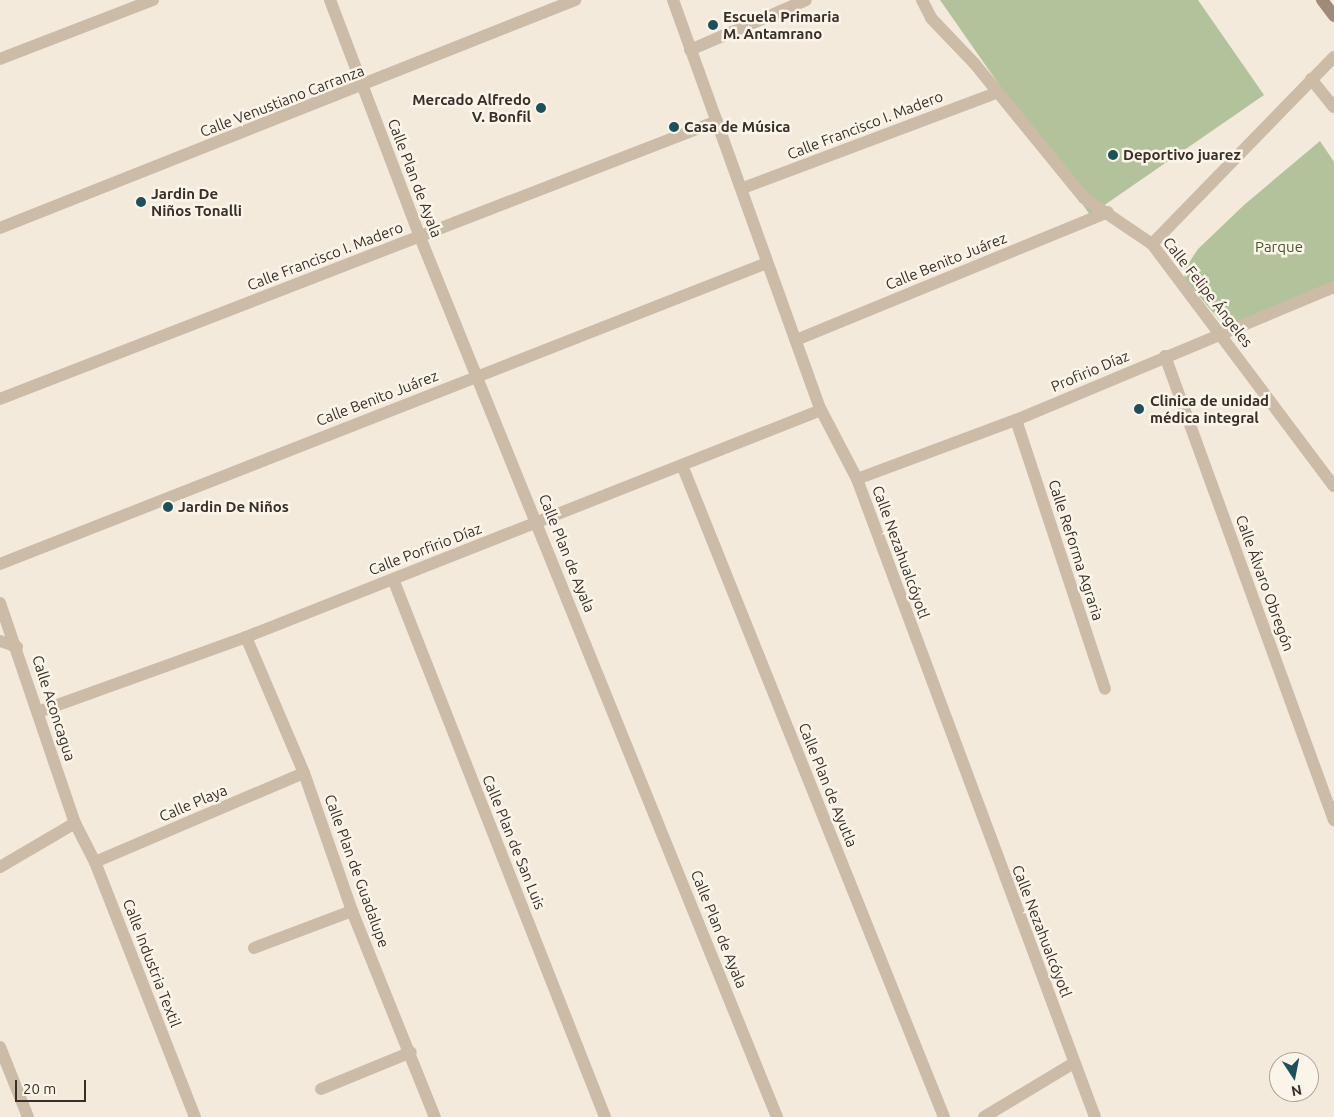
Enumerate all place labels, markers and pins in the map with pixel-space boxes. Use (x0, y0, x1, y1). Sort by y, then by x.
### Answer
place label: Escuela Primaria M. Antamrano (723, 7, 840, 42)
marker: Escuela Primaria M. Antamrano (707, 19, 719, 31)
place label: Mercado Alfredo V. Bonfil (412, 90, 531, 125)
marker: Mercado Alfredo V. Bonfil (535, 102, 547, 114)
place label: Casa de Música (684, 118, 790, 136)
marker: Casa de Música (668, 121, 680, 133)
place label: Deportivo juarez (1123, 146, 1241, 164)
marker: Deportivo juarez (1107, 149, 1119, 161)
place label: Jardin De Niños Tonalli (151, 184, 242, 219)
marker: Jardin De Niños Tonalli (135, 196, 147, 208)
place label: Clinica de unidad médica integral (1150, 391, 1269, 426)
marker: Clinica de unidad médica integral (1132, 402, 1146, 416)
place label: Jardin De Niños (178, 498, 289, 516)
marker: Jardin De Niños (162, 501, 174, 513)

